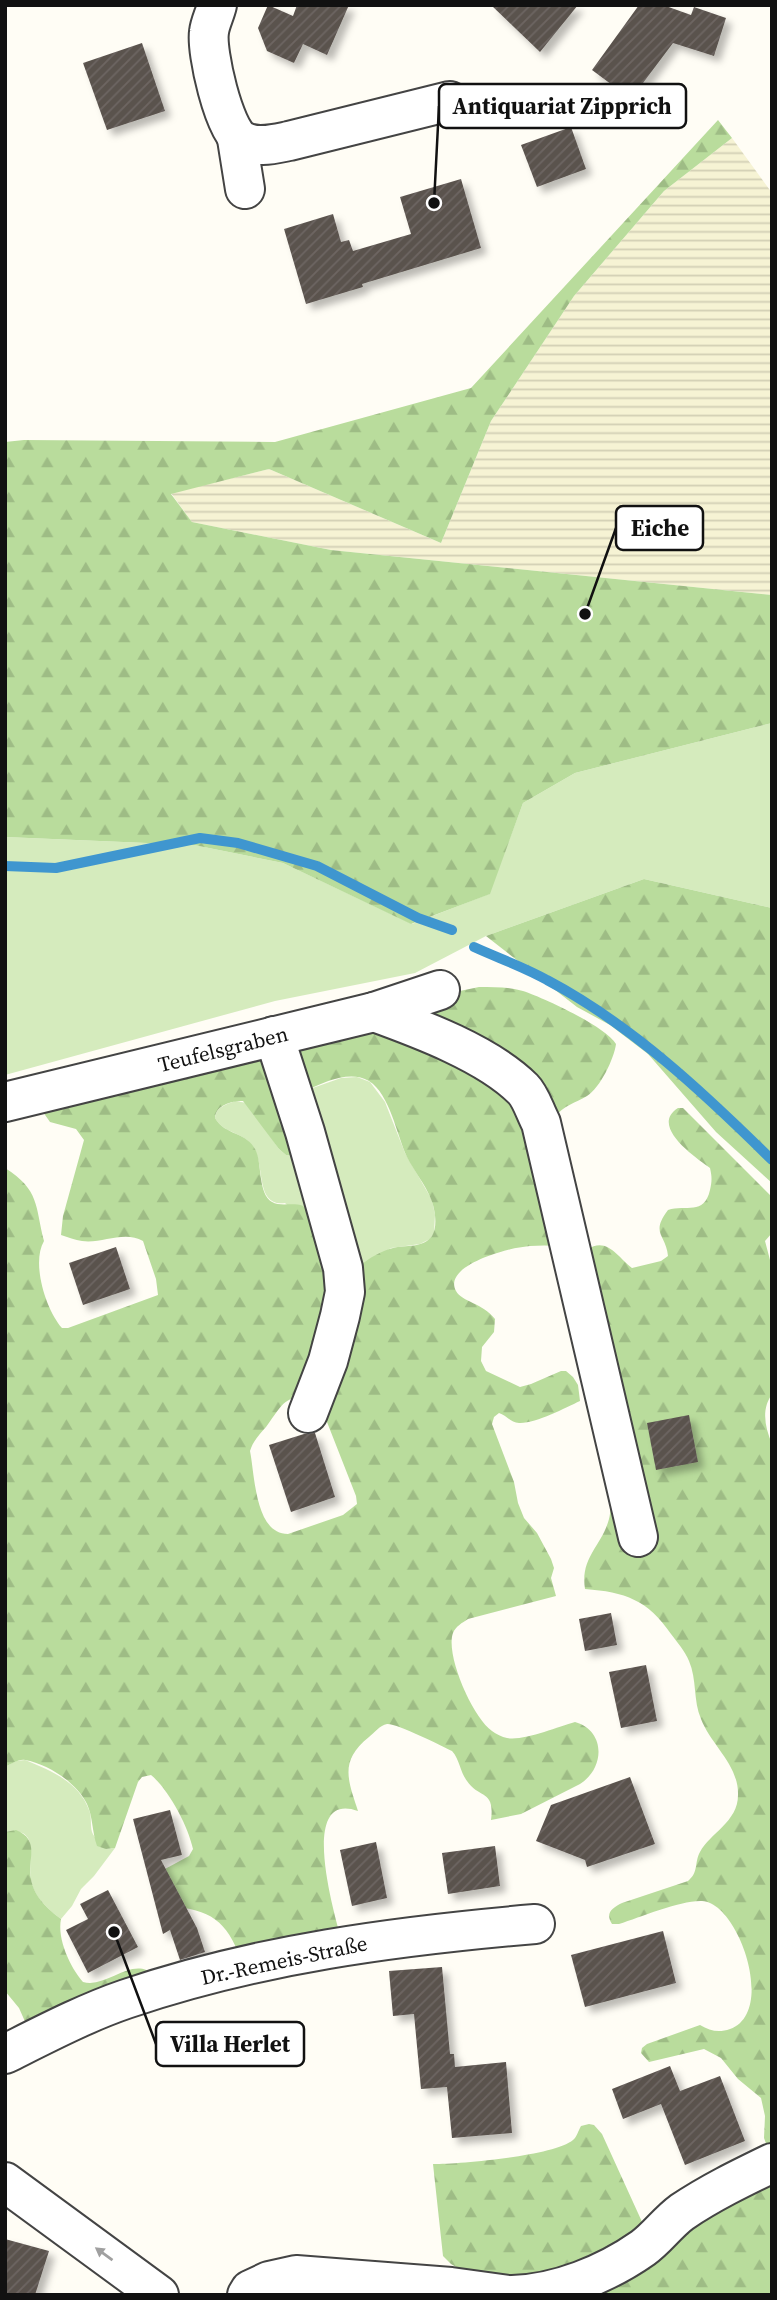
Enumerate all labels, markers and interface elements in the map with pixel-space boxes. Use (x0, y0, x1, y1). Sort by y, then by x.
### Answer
callout: Antiquariat Zipprich (439, 84, 686, 128)
text: Antiquariat Zipprich (452, 90, 672, 122)
callout: Eiche (616, 506, 703, 550)
text: Eiche (631, 512, 689, 544)
street label: Teufelsgraben (155, 1019, 291, 1079)
street label: Dr.-Remeis-Straße (198, 1928, 370, 1992)
callout: Villa Herlet (156, 2022, 304, 2066)
text: Villa Herlet (170, 2028, 291, 2060)
one-way arrow (95, 2247, 113, 2262)

